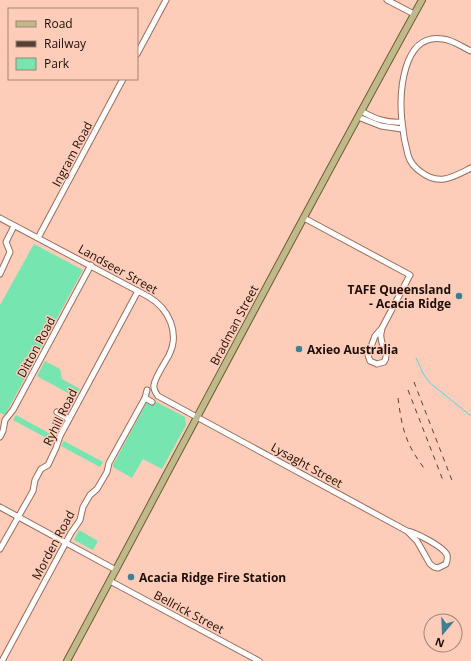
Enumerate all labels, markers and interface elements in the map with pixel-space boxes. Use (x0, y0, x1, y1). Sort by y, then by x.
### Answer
legend (8, 8, 138, 80)
text: Road (44, 15, 73, 32)
text: Railway (44, 35, 87, 52)
text: Park (44, 55, 70, 72)
street label: Ingram Road (48, 118, 96, 190)
street label: Landseer Street (75, 240, 161, 298)
place label: TAFE Queensland - Acacia Ridge (347, 281, 451, 312)
street label: Bradman Street (206, 282, 262, 368)
marker: TAFE Queensland - Acacia Ridge (454, 291, 464, 301)
street label: Ditton Road (13, 314, 59, 380)
place label: Axieo Australia (307, 341, 398, 358)
marker: Axieo Australia (294, 344, 304, 354)
street label: Ryhill Road (39, 386, 81, 448)
street label: Lysaght Street (268, 438, 346, 492)
street label: Morden Road (28, 507, 78, 583)
place label: Acacia Ridge Fire Station (139, 569, 286, 586)
marker: Acacia Ridge Fire Station (126, 572, 136, 582)
street label: Bellrick Street (151, 586, 227, 638)
north arrow (423, 613, 463, 653)
text: N (433, 634, 446, 651)

